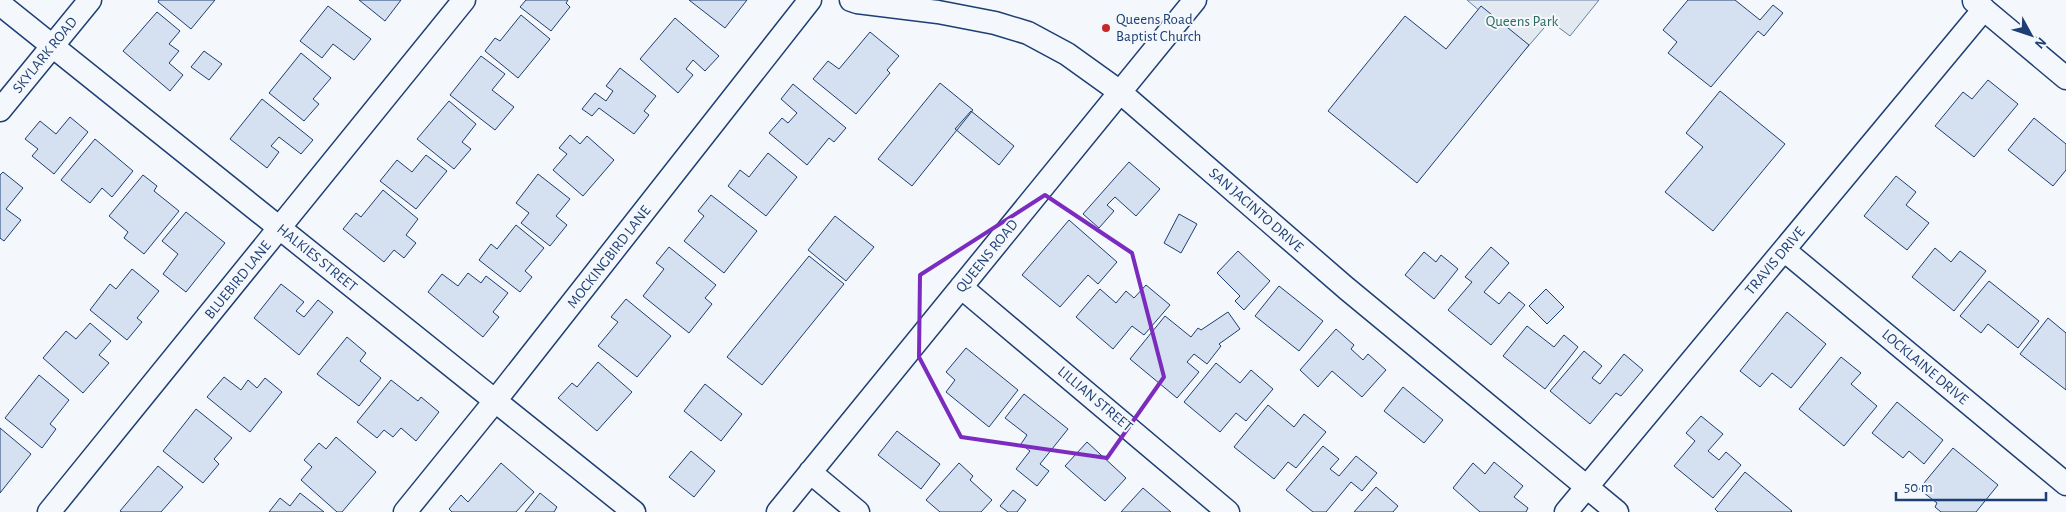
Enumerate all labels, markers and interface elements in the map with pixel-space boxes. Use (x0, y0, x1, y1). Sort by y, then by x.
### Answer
north arrow (2006, 10, 2056, 60)
place label: Queens Road Baptist Church (1116, 12, 1201, 44)
street label: SKYLARK ROAD (10, 14, 80, 96)
park label: Queens Park (1486, 14, 1559, 29)
marker: Queens Road Baptist Church (1100, 22, 1112, 34)
text: N (2032, 34, 2049, 51)
street label: SAN JACINTO DRIVE (1206, 165, 1306, 255)
street label: MOCKINGBIRD LANE (565, 203, 653, 311)
street label: QUEENS ROAD (953, 216, 1021, 295)
street label: HALKIES STREET (274, 221, 360, 295)
street label: TRAVIS DRIVE (1742, 224, 1808, 298)
street label: BLUEBIRD LANE (202, 238, 274, 322)
street label: LOCKLAINE DRIVE (1879, 327, 1971, 407)
street label: LILLIAN STREET (1055, 364, 1136, 435)
scale bar (1896, 470, 2046, 502)
text: 50 m (1904, 480, 1933, 495)

